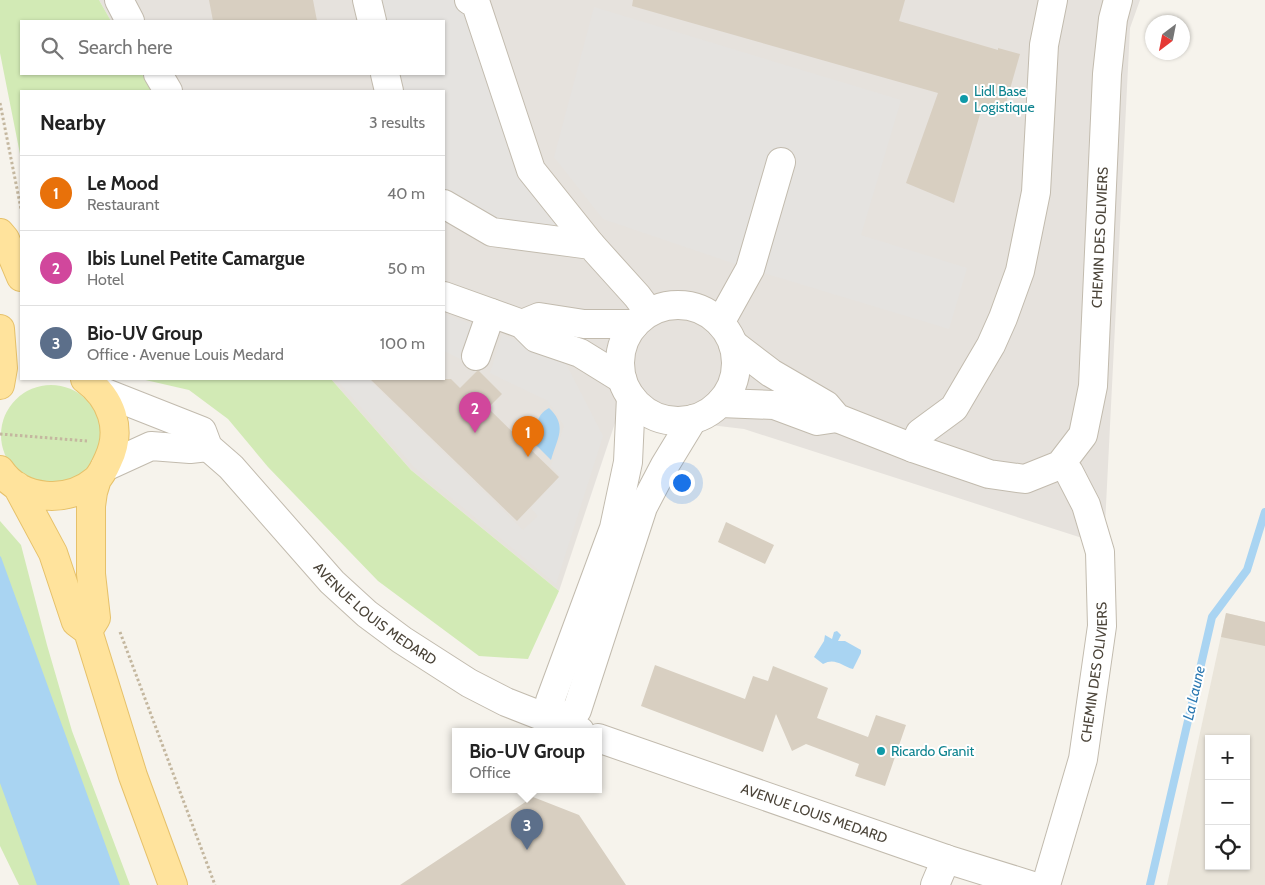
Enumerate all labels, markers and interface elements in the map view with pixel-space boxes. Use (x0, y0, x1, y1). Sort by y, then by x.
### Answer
north arrow (1145, 15, 1190, 60)
search box (20, 20, 445, 75)
icon: search (38, 34, 66, 62)
text: Search here (78, 36, 172, 59)
place label: Lidl Base Logistique (974, 82, 1035, 116)
marker: Lidl Base Logistique (958, 93, 970, 105)
text: Nearby (40, 110, 106, 135)
text: 3 results (369, 113, 425, 132)
street label: CHEMIN DES OLIVIERS (1088, 166, 1112, 309)
text: Le Mood (87, 172, 159, 195)
text: 1 (53, 184, 59, 203)
text: 40 m (387, 184, 425, 203)
text: Restaurant (87, 195, 159, 214)
text: Ibis Lunel Petite Camargue (87, 247, 305, 270)
text: 2 (52, 259, 60, 278)
text: 50 m (388, 259, 425, 278)
text: Hotel (87, 270, 124, 289)
text: Bio-UV Group (87, 322, 203, 345)
text: 3 (52, 334, 60, 353)
text: 100 m (380, 334, 425, 353)
text: Office · Avenue Louis Medard (87, 345, 284, 364)
pin: 2 (459, 392, 491, 433)
pin: 1 (512, 416, 544, 457)
your location (669, 470, 695, 496)
street label: AVENUE LOUIS MEDARD (310, 558, 440, 669)
street label: CHEMIN DES OLIVIERS (1076, 602, 1111, 743)
water label: La Laune (1179, 664, 1209, 722)
popup (452, 728, 602, 793)
map controls (1205, 735, 1250, 870)
button: + (1205, 735, 1250, 780)
text: Bio-UV Group (469, 740, 585, 763)
place label: Ricardo Granit (891, 742, 974, 760)
marker: Ricardo Granit (875, 745, 887, 757)
text: Office (469, 763, 511, 782)
street label: AVENUE LOUIS MEDARD (739, 779, 890, 847)
button: − (1205, 780, 1250, 825)
pin: 3 (511, 809, 543, 850)
button: locate (1205, 825, 1250, 870)

